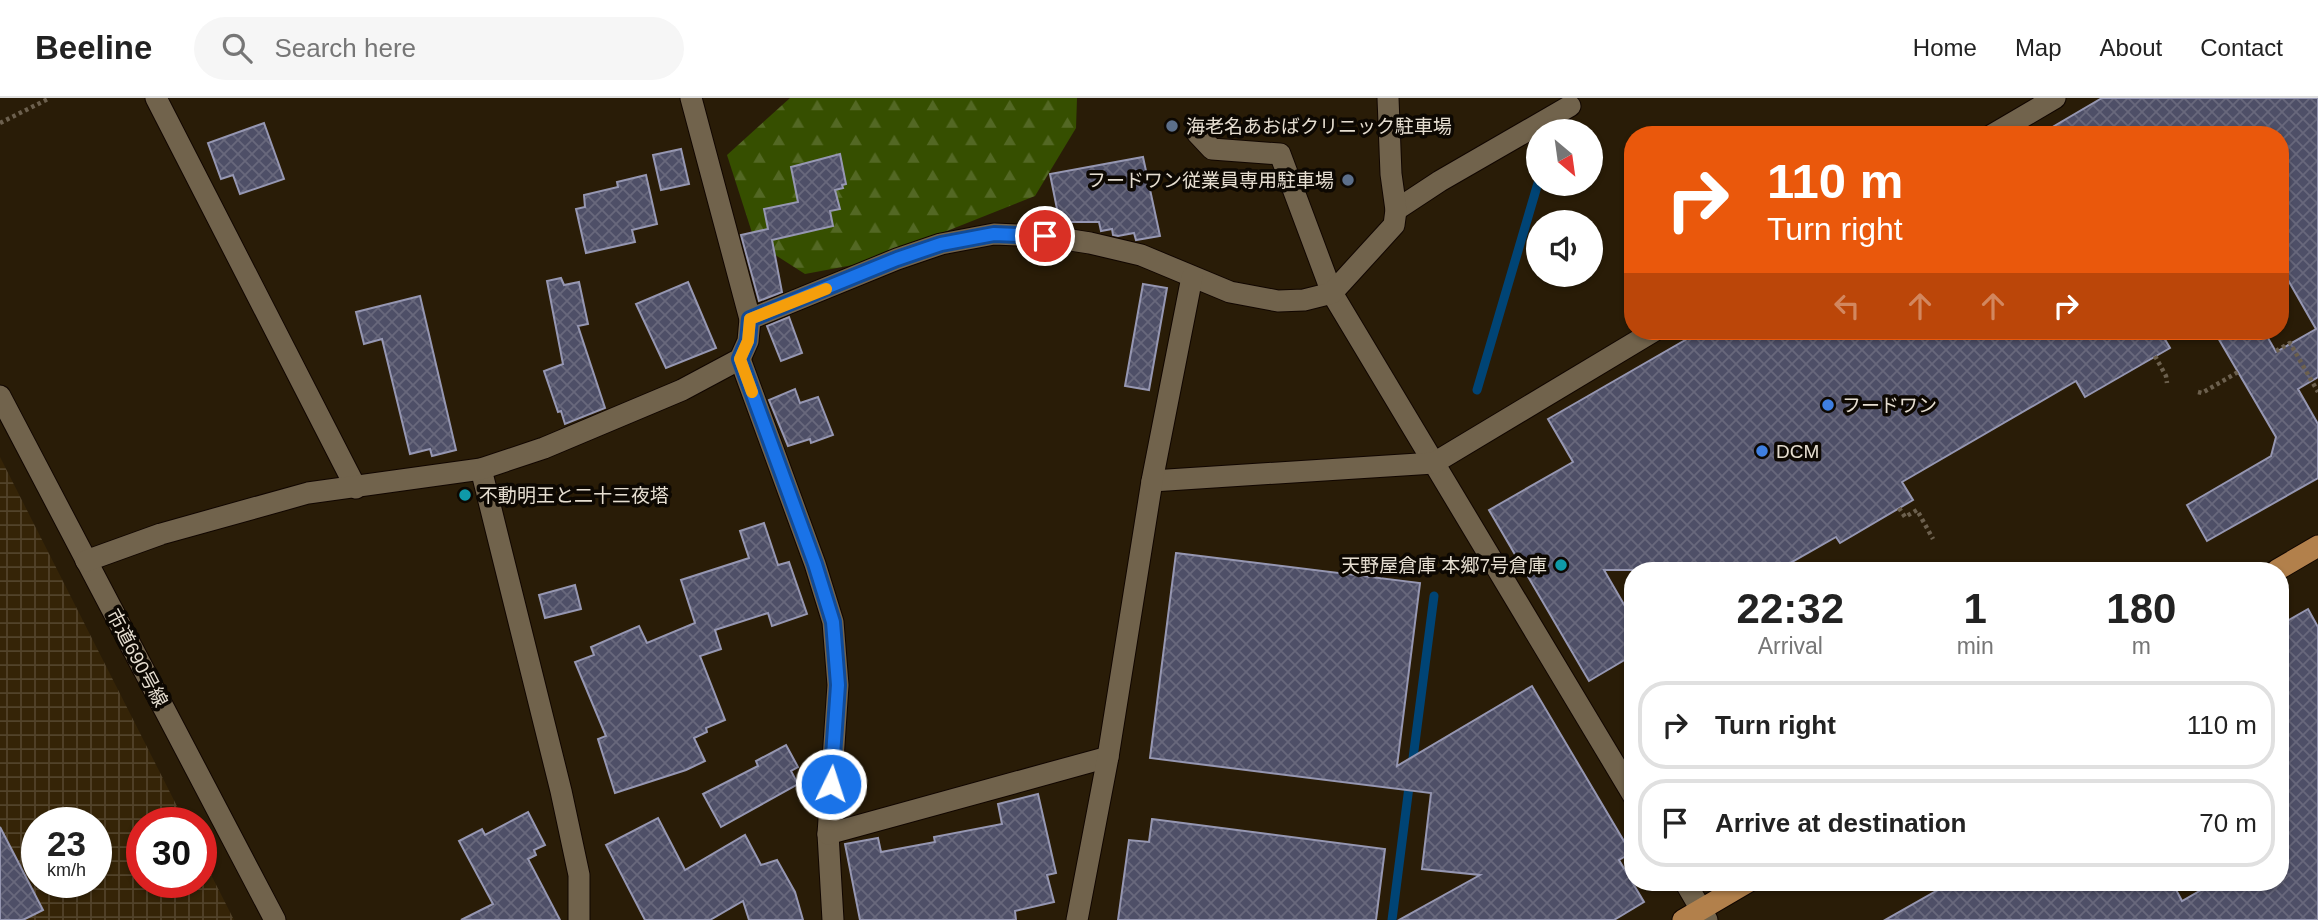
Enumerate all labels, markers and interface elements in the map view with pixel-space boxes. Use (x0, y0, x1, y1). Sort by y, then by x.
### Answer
search box (194, 17, 684, 80)
text: Beeline (35, 29, 152, 66)
icon: search (218, 29, 256, 67)
text: Search here (274, 33, 416, 63)
text: Home (1913, 34, 1977, 61)
text: Map (2015, 34, 2062, 61)
text: About (2100, 34, 2162, 61)
text: Contact (2200, 34, 2283, 61)
place label: 海老名あおばクリニック駐車場 (1186, 116, 1452, 137)
marker: 海老名あおばクリニック駐車場 (1164, 118, 1180, 134)
north arrow (1526, 119, 1603, 196)
map controls (1526, 119, 1603, 287)
icon: right (1652, 154, 1743, 245)
text: 110 m (1767, 154, 1903, 208)
place label: フードワン従業員専用駐車場 (1087, 170, 1334, 191)
marker: フードワン従業員専用駐車場 (1340, 172, 1356, 188)
pin (1015, 206, 1075, 266)
button: sound (1526, 210, 1603, 287)
text: Turn right (1767, 211, 1903, 247)
icon: arrive (1026, 217, 1064, 255)
icon: left (1828, 287, 1866, 325)
icon: ahead (1901, 287, 1939, 325)
icon: ahead (1974, 287, 2012, 325)
icon: right (2047, 287, 2085, 325)
place label: フードワン (1842, 395, 1937, 416)
marker: フードワン (1820, 397, 1836, 413)
place label: DCM (1776, 441, 1819, 462)
marker: DCM (1754, 443, 1770, 459)
place label: 不動明王と二十三夜塔 (479, 485, 669, 506)
marker: 不動明王と二十三夜塔 (457, 487, 473, 503)
place label: 天野屋倉庫 本郷7号倉庫 (1341, 555, 1547, 576)
marker: 天野屋倉庫 本郷7号倉庫 (1553, 557, 1569, 573)
text: 22:32 (1737, 585, 1844, 632)
text: 1 (1963, 585, 1987, 632)
text: 180 (2106, 585, 2176, 632)
street label: 市道690号線 (102, 606, 172, 710)
text: Arrival (1758, 633, 1823, 659)
text: min (1957, 633, 1994, 659)
text: m (2132, 633, 2151, 659)
icon: right (1656, 706, 1694, 744)
text: Turn right (1715, 710, 1836, 740)
text: 110 m (2187, 710, 2257, 740)
position arrow (794, 747, 868, 821)
icon: arrive (1656, 804, 1694, 842)
speed limit sign: 30 (126, 807, 217, 898)
text: Arrive at destination (1715, 808, 1966, 838)
text: 70 m (2199, 808, 2257, 838)
text: 23 (47, 824, 86, 863)
text: km/h (47, 860, 86, 880)

